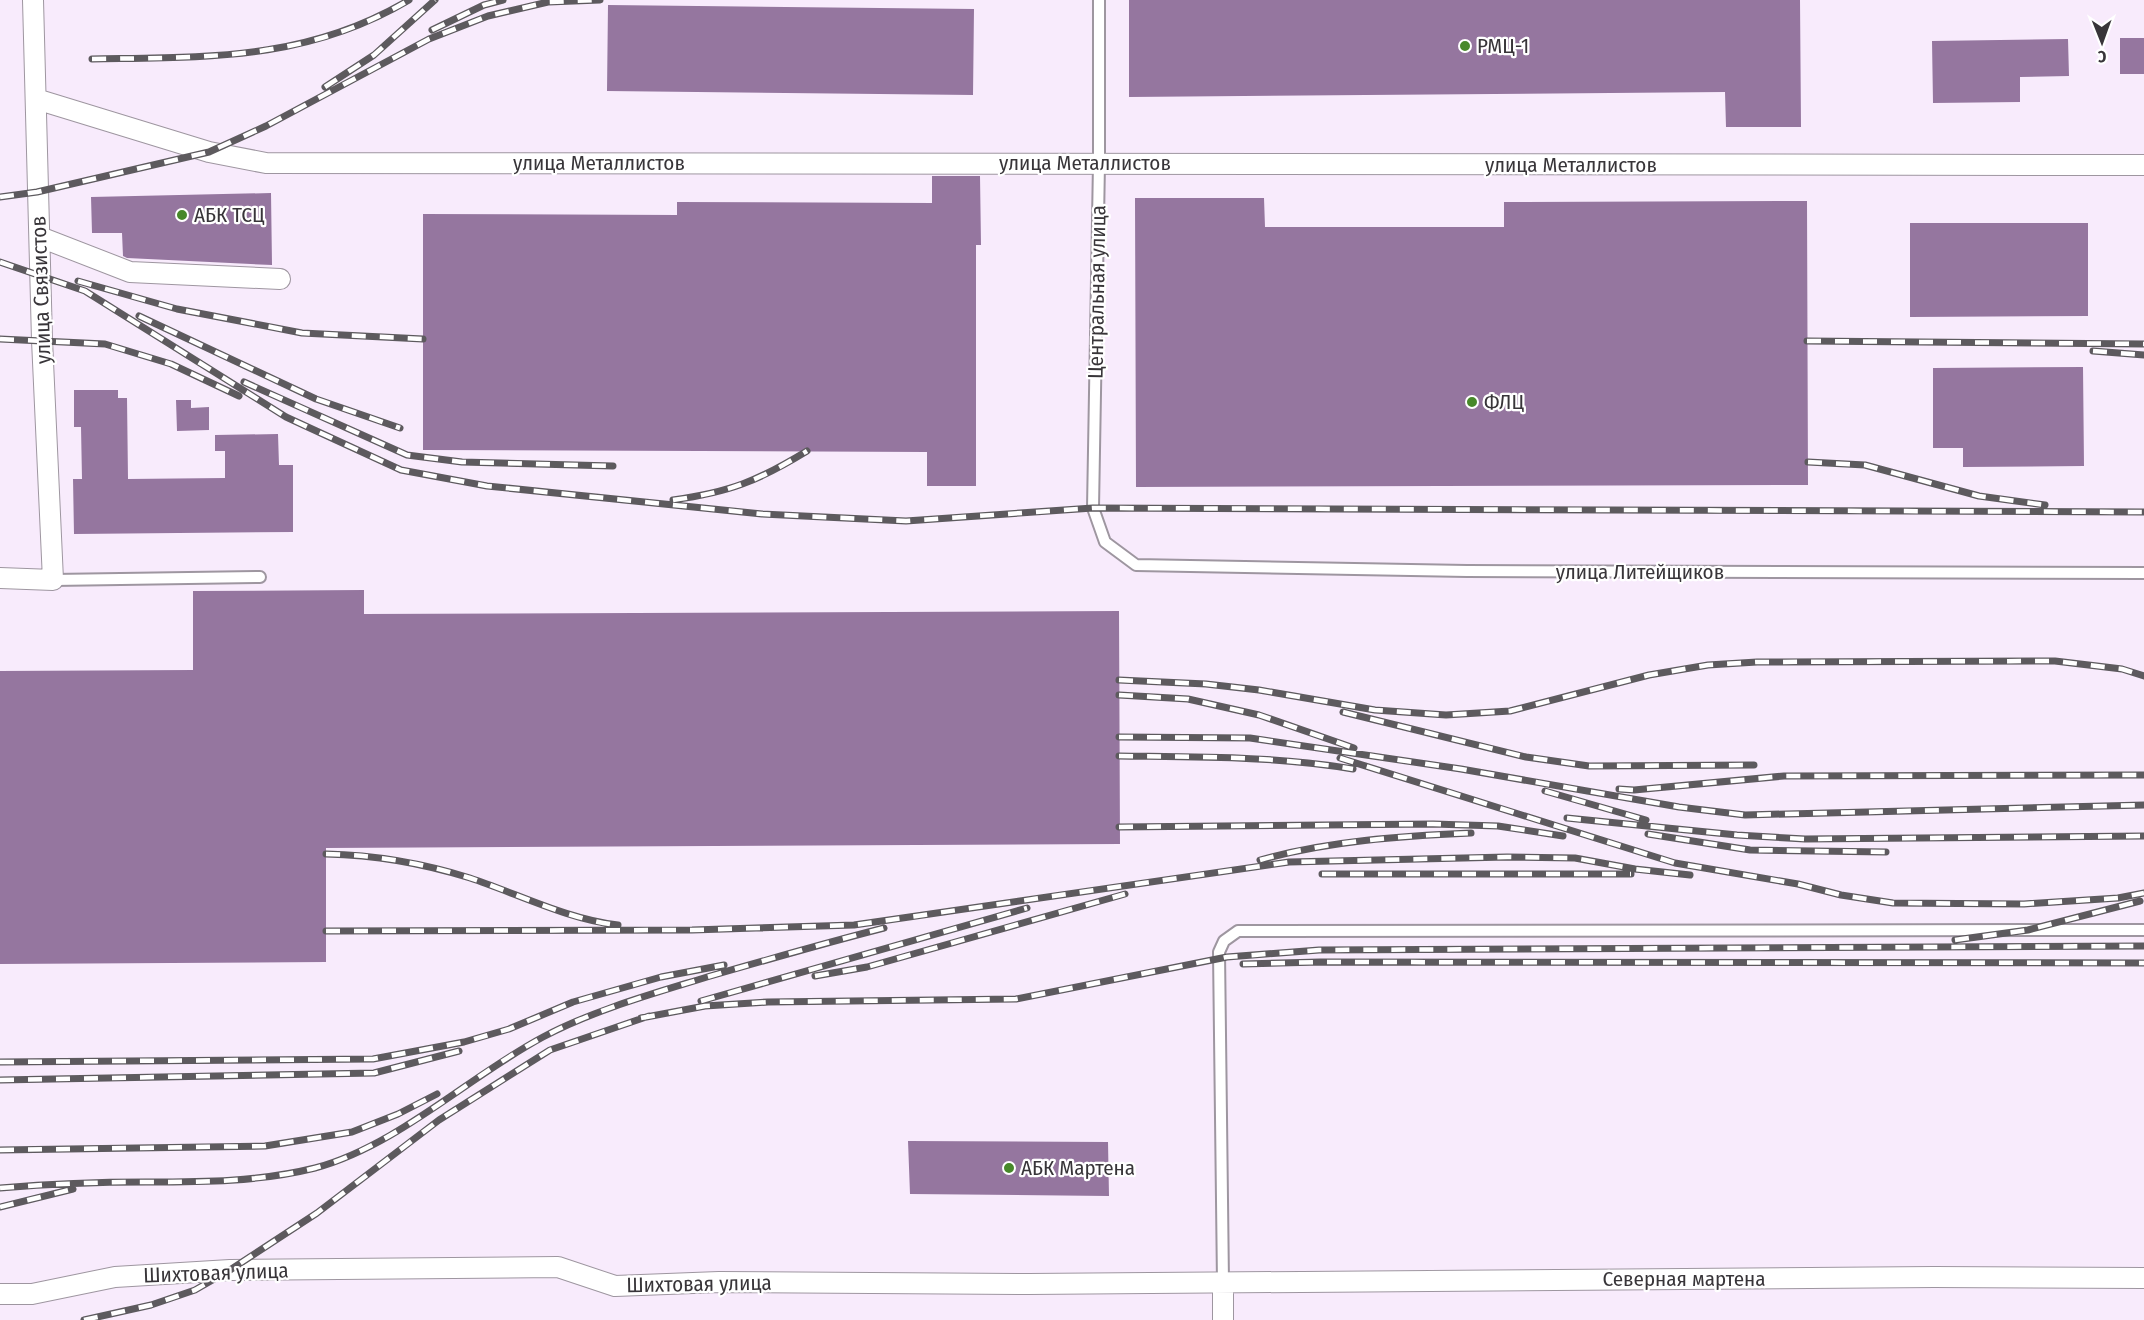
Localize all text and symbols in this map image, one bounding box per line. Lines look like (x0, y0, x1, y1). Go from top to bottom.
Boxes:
north arrow (2072, 12, 2132, 72)
place label: РМЦ-1 (1477, 33, 1529, 59)
marker: РМЦ-1 (1458, 39, 1472, 53)
text: С (2097, 47, 2107, 66)
street label: улица Металлистов (513, 150, 685, 176)
street label: улица Металлистов (999, 150, 1171, 176)
street label: улица Металлистов (1485, 152, 1657, 178)
place label: АБК ТСЦ (194, 202, 265, 228)
street label: Центральная улица (1082, 205, 1112, 379)
marker: АБК ТСЦ (175, 208, 189, 222)
street label: улица Связистов (25, 216, 57, 364)
place label: ФЛЦ (1484, 389, 1524, 415)
marker: ФЛЦ (1465, 395, 1479, 409)
street label: улица Литейщиков (1556, 559, 1724, 585)
place label: АБК Мартена (1021, 1155, 1135, 1181)
marker: АБК Мартена (1002, 1161, 1016, 1175)
street label: Шихтовая улица (143, 1257, 289, 1289)
street label: Северная мартена (1602, 1266, 1766, 1292)
street label: Шихтовая улица (626, 1270, 772, 1298)

